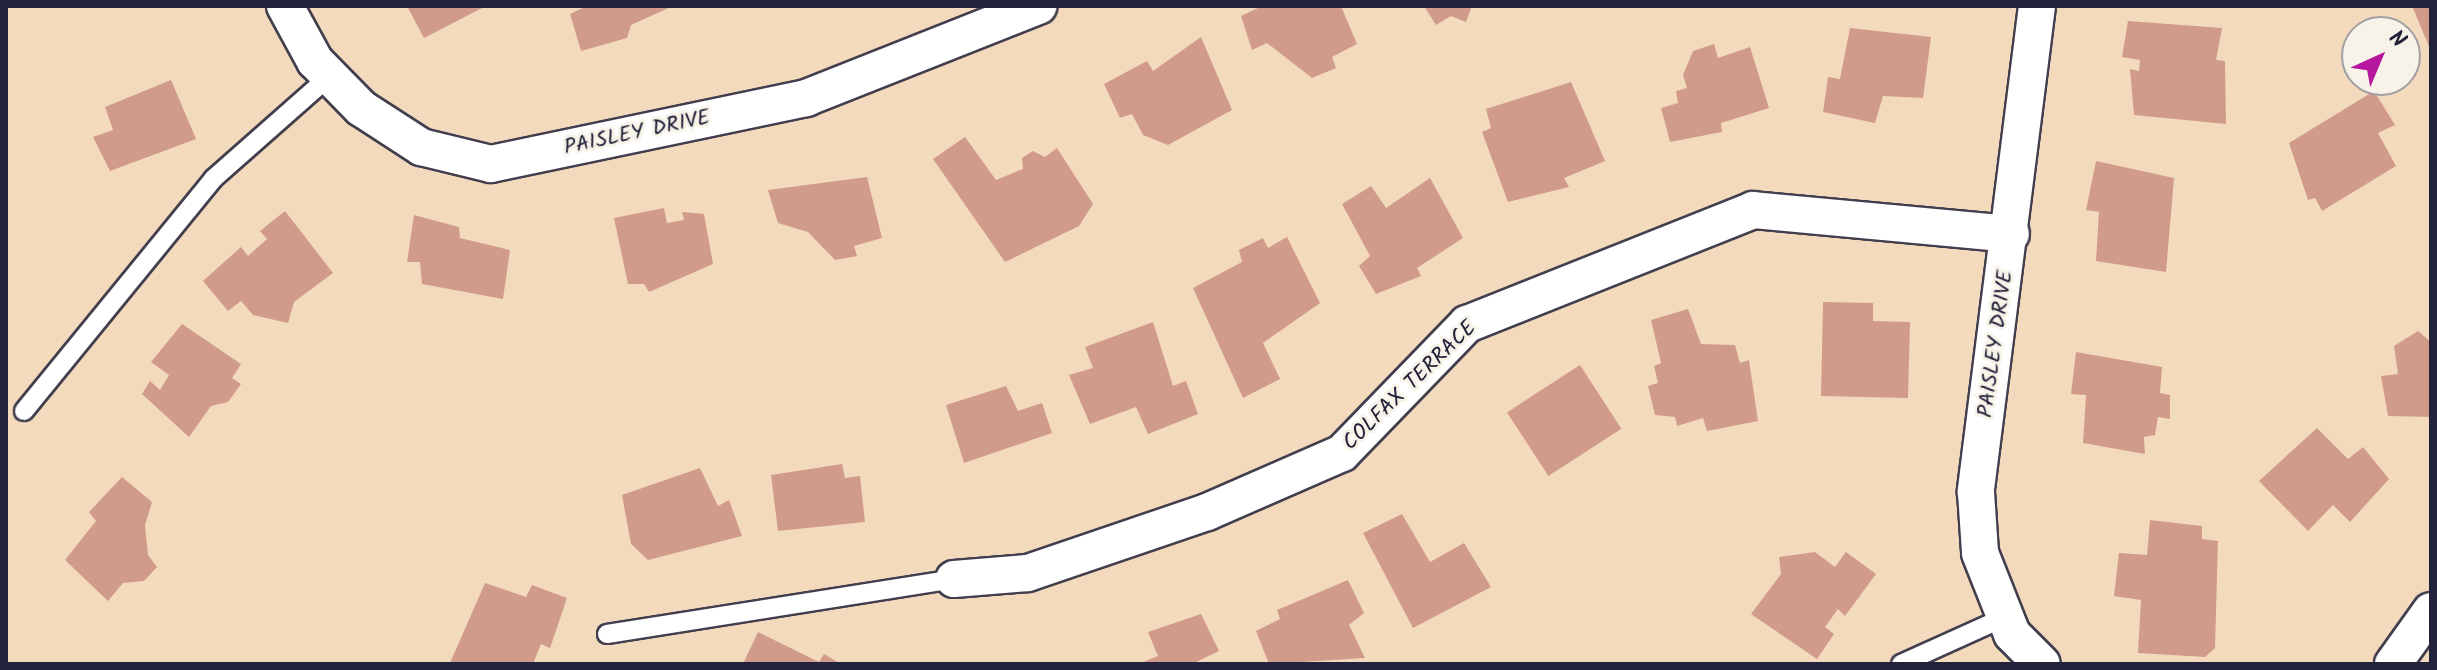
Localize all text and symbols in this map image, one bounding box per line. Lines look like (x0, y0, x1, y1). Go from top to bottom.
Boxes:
north arrow (2341, 16, 2421, 96)
text: N (2379, 22, 2414, 57)
street label: PAISLEY DRIVE (562, 105, 712, 161)
street label: PAISLEY DRIVE (1973, 269, 2019, 419)
street label: COLFAX TERRACE (1338, 315, 1482, 457)

